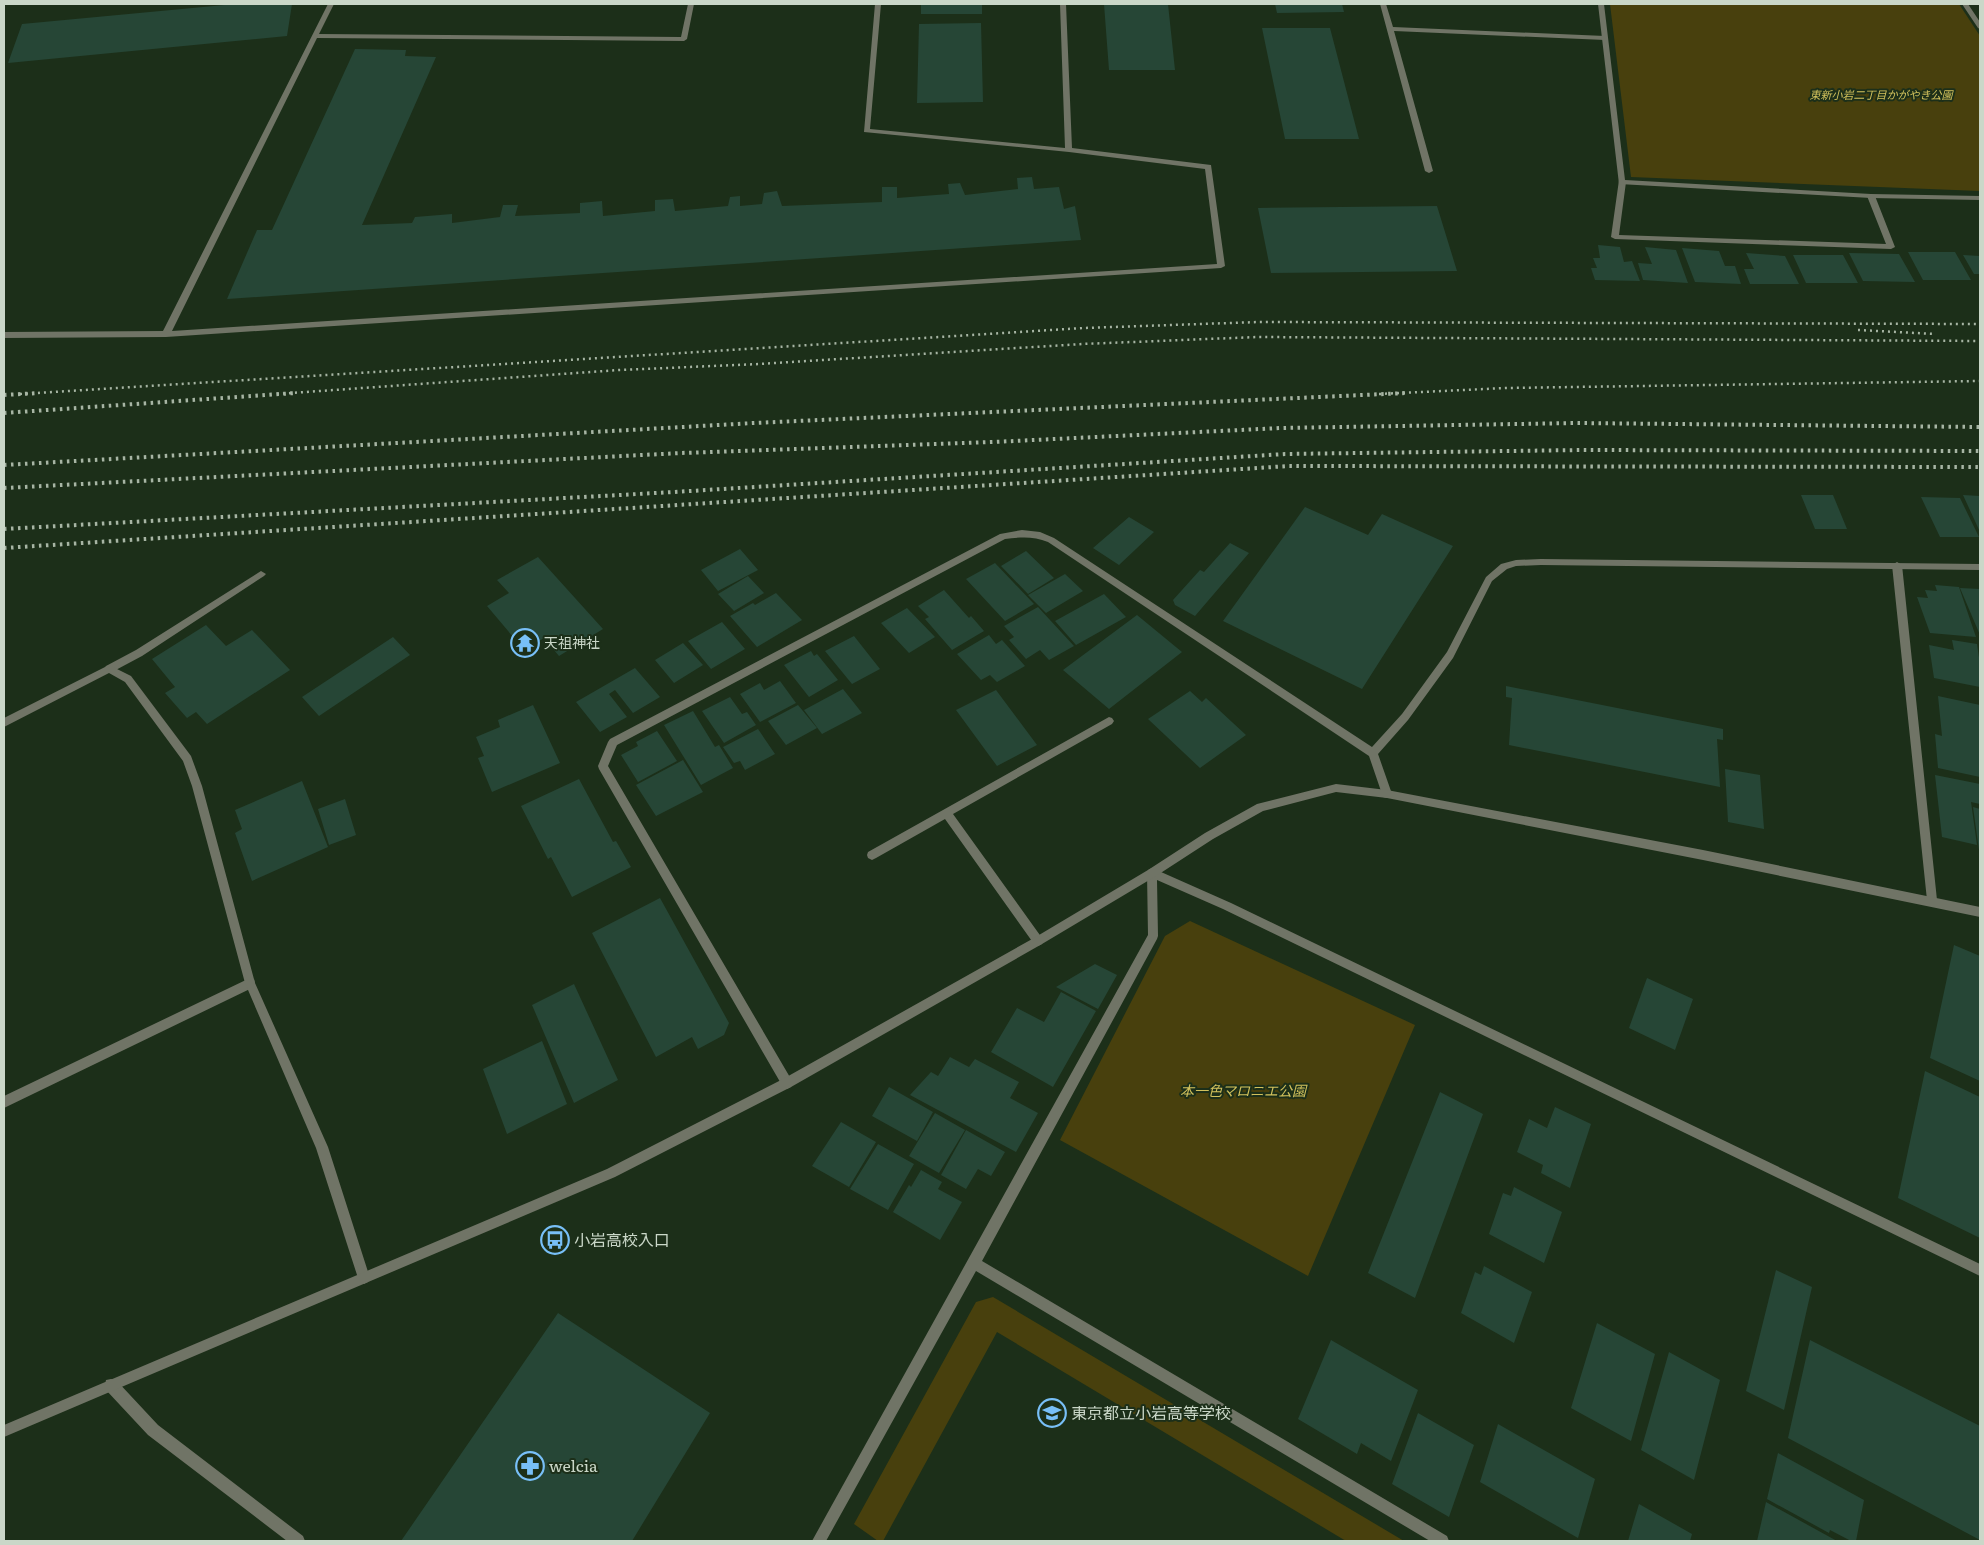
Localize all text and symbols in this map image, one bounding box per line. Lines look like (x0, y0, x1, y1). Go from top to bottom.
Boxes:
park label: 東新小岩二丁目かがやき公園 (1810, 86, 1954, 102)
temple icon: 天祖神社 (510, 628, 540, 658)
place label: 天祖神社 (544, 632, 600, 652)
park label: 本一色マロニエ公園 (1180, 1080, 1308, 1100)
bus stop icon: 小岩高校入口 (540, 1225, 570, 1255)
place label: 小岩高校入口 (574, 1227, 670, 1251)
school or university icon: 東京都立小岩高等学校 (1037, 1398, 1067, 1428)
place label: 東京都立小岩高等学校 (1071, 1400, 1231, 1424)
pharmacy icon: welcia (515, 1451, 545, 1481)
place label: welcia (549, 1453, 598, 1477)

